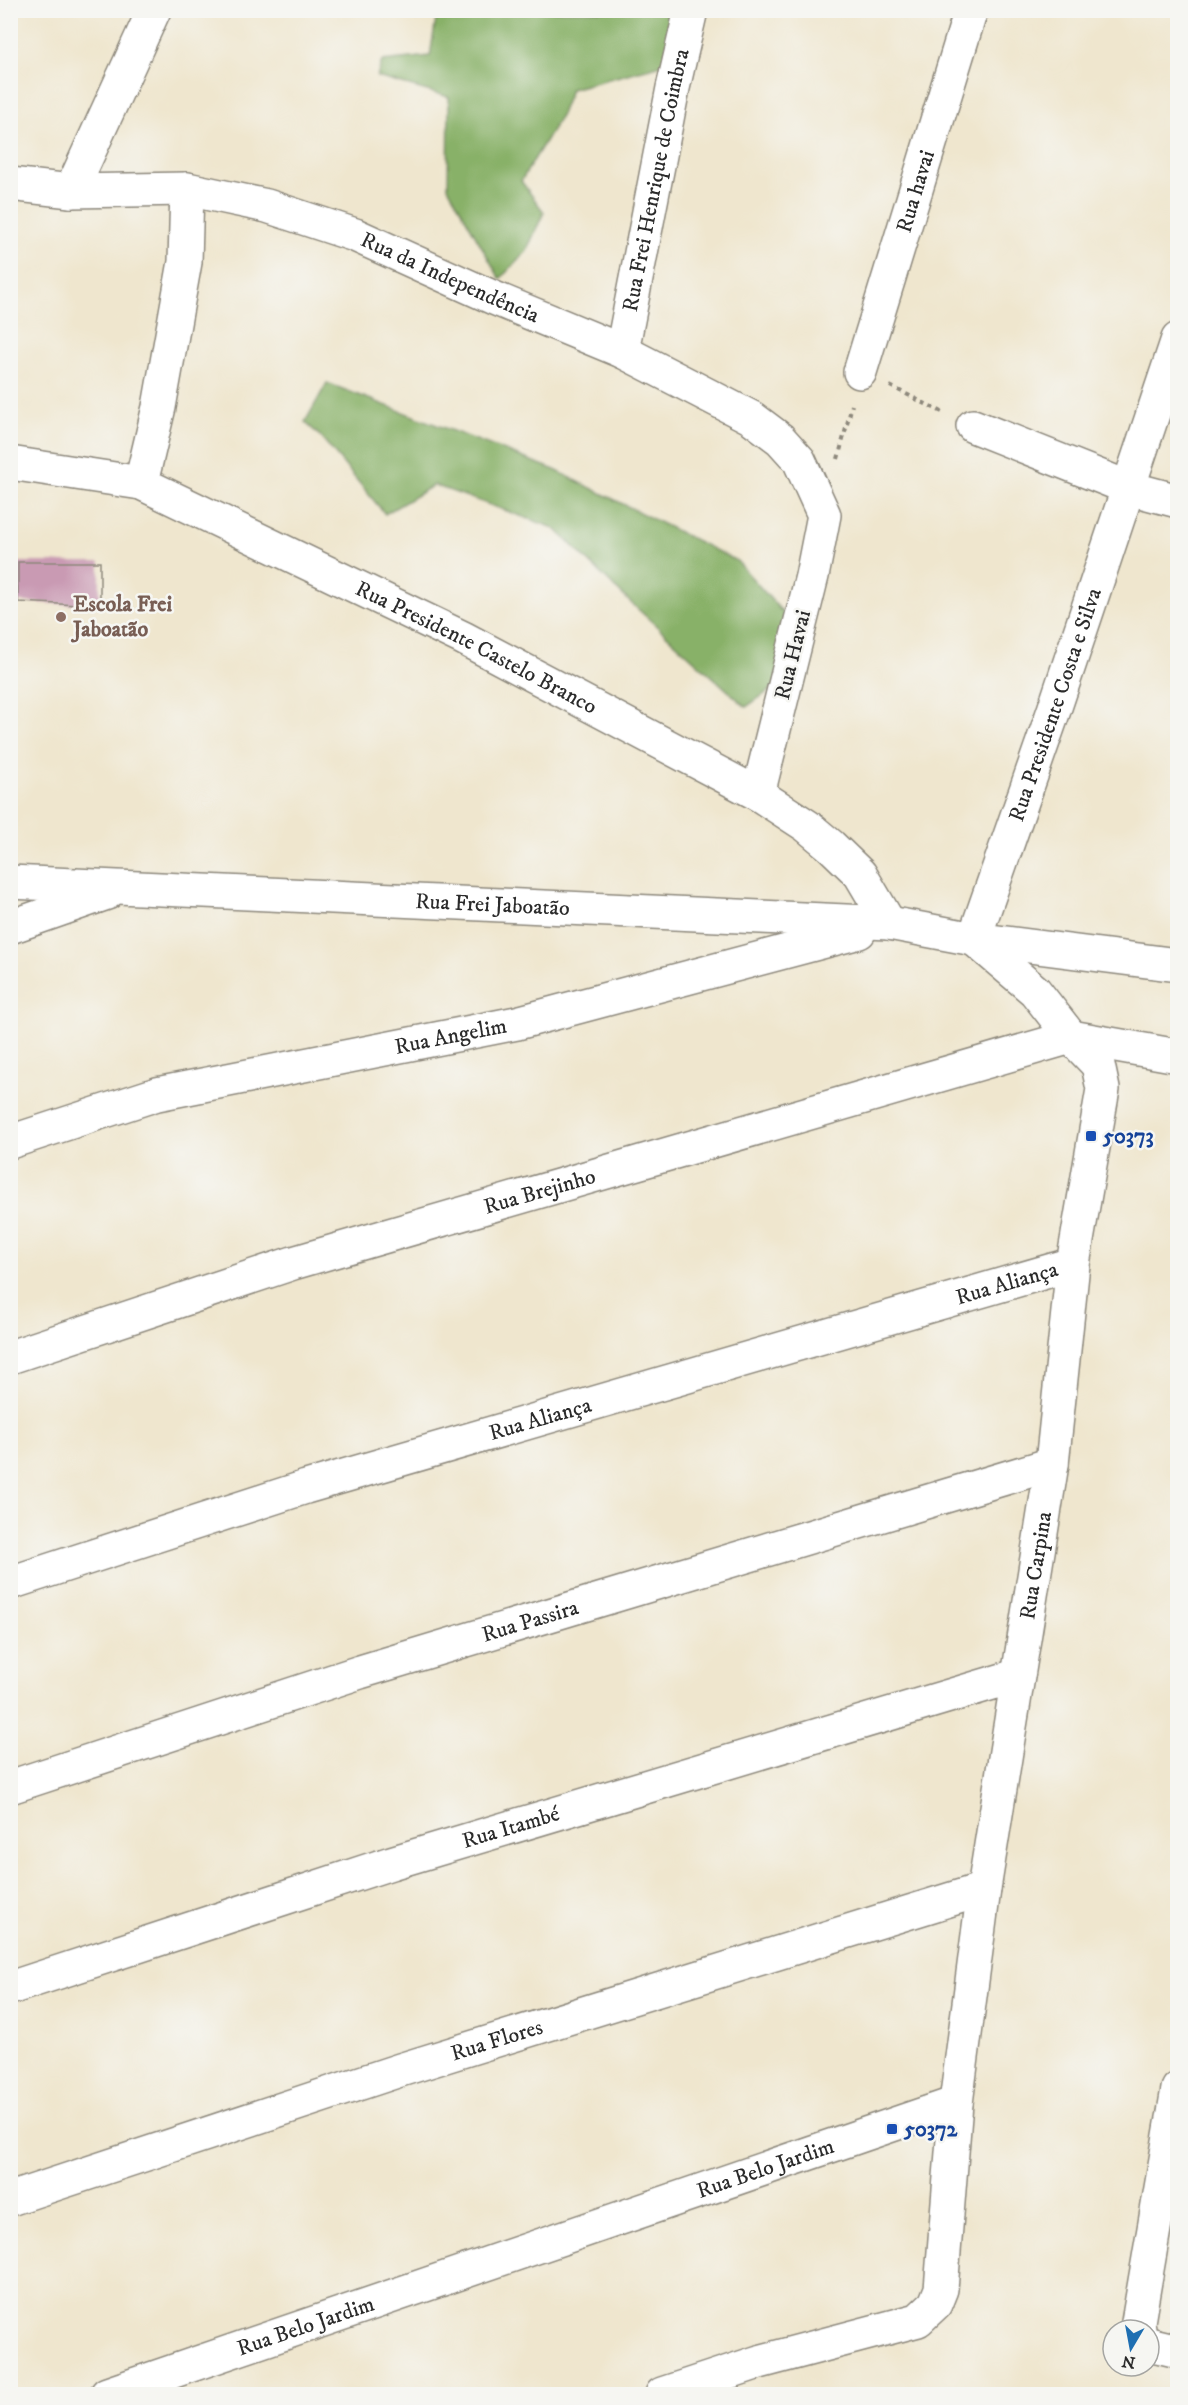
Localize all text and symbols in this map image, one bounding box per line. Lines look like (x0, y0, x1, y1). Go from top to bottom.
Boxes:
street label: Rua Frei Henrique de Coimbra (616, 46, 695, 314)
street label: Rua havai (890, 147, 941, 236)
street label: Rua da Independência (357, 226, 544, 329)
street label: Rua Presidente Castelo Branco (351, 575, 602, 720)
street label: Rua Presidente Costa e Silva (1003, 584, 1108, 825)
place label: Escola Frei Jaboatão (70, 591, 172, 643)
street label: Rua Havai (769, 607, 817, 703)
marker: Escola Frei Jaboatão (54, 610, 68, 624)
street label: Rua Frei Jaboatão (415, 887, 570, 922)
street label: Rua Angelim (392, 1012, 509, 1060)
place label: 50373 (1102, 1123, 1154, 1150)
marker: 50373 (1084, 1129, 1098, 1143)
street label: Rua Brejinho (481, 1162, 599, 1220)
street label: Rua Aliança (952, 1255, 1062, 1311)
street label: Rua Aliança (486, 1391, 595, 1447)
street label: Rua Carpina (1014, 1509, 1058, 1622)
street label: Rua Passira (479, 1593, 582, 1648)
street label: Rua Itambé (459, 1800, 563, 1854)
street label: Rua Flores (447, 2013, 546, 2067)
place label: 50372 (903, 2116, 959, 2143)
marker: 50372 (885, 2122, 899, 2136)
street label: Rua Belo Jardim (693, 2132, 838, 2204)
street label: Rua Belo Jardim (233, 2290, 378, 2362)
north arrow (1101, 2318, 1161, 2378)
text: N (1120, 2351, 1137, 2373)

